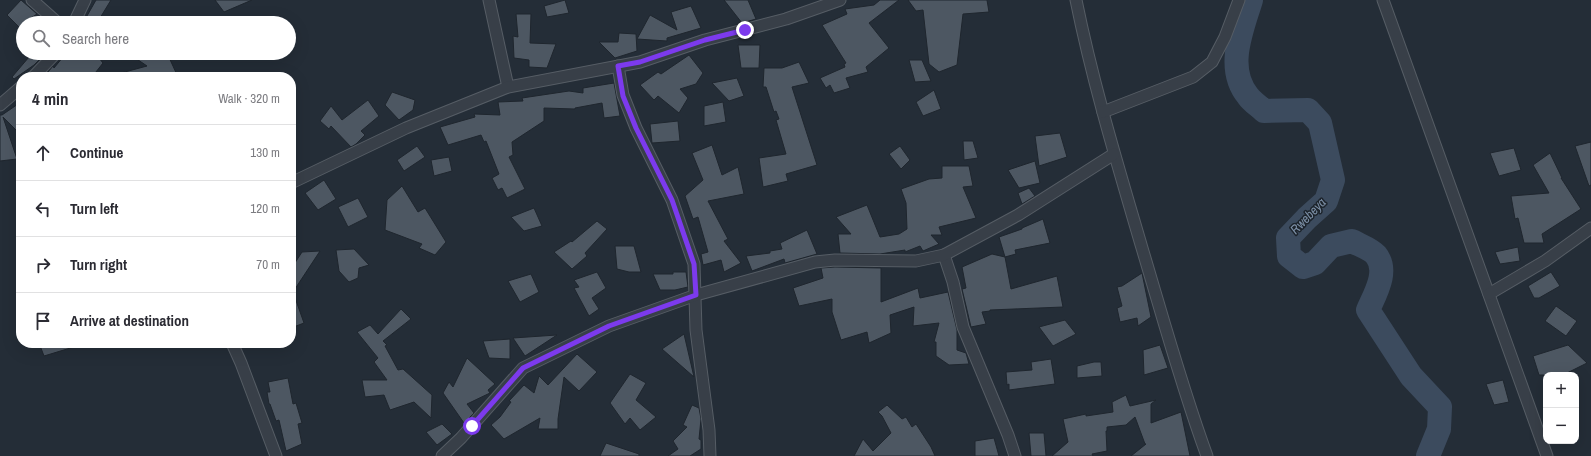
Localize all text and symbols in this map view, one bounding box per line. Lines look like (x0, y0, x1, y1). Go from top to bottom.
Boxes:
search box (16, 16, 296, 60)
route end (736, 21, 754, 39)
icon: search (30, 27, 52, 49)
text: Search here (62, 28, 129, 49)
text: 4 min (32, 87, 68, 110)
text: Walk · 320 m (218, 90, 280, 107)
icon: ahead (32, 142, 54, 164)
text: Continue (70, 142, 123, 163)
text: 130 m (250, 144, 280, 161)
water label: Rwebeya (1286, 194, 1330, 238)
icon: left (32, 198, 54, 220)
text: Turn left (70, 198, 118, 219)
text: 120 m (250, 200, 280, 217)
icon: right (32, 254, 54, 276)
text: Turn right (70, 254, 127, 275)
text: 70 m (256, 256, 280, 273)
icon: arrive (32, 310, 54, 332)
text: Arrive at destination (70, 310, 189, 331)
map controls (1543, 372, 1579, 444)
button: + (1543, 372, 1579, 408)
button: − (1543, 408, 1579, 444)
route start (463, 417, 481, 435)

